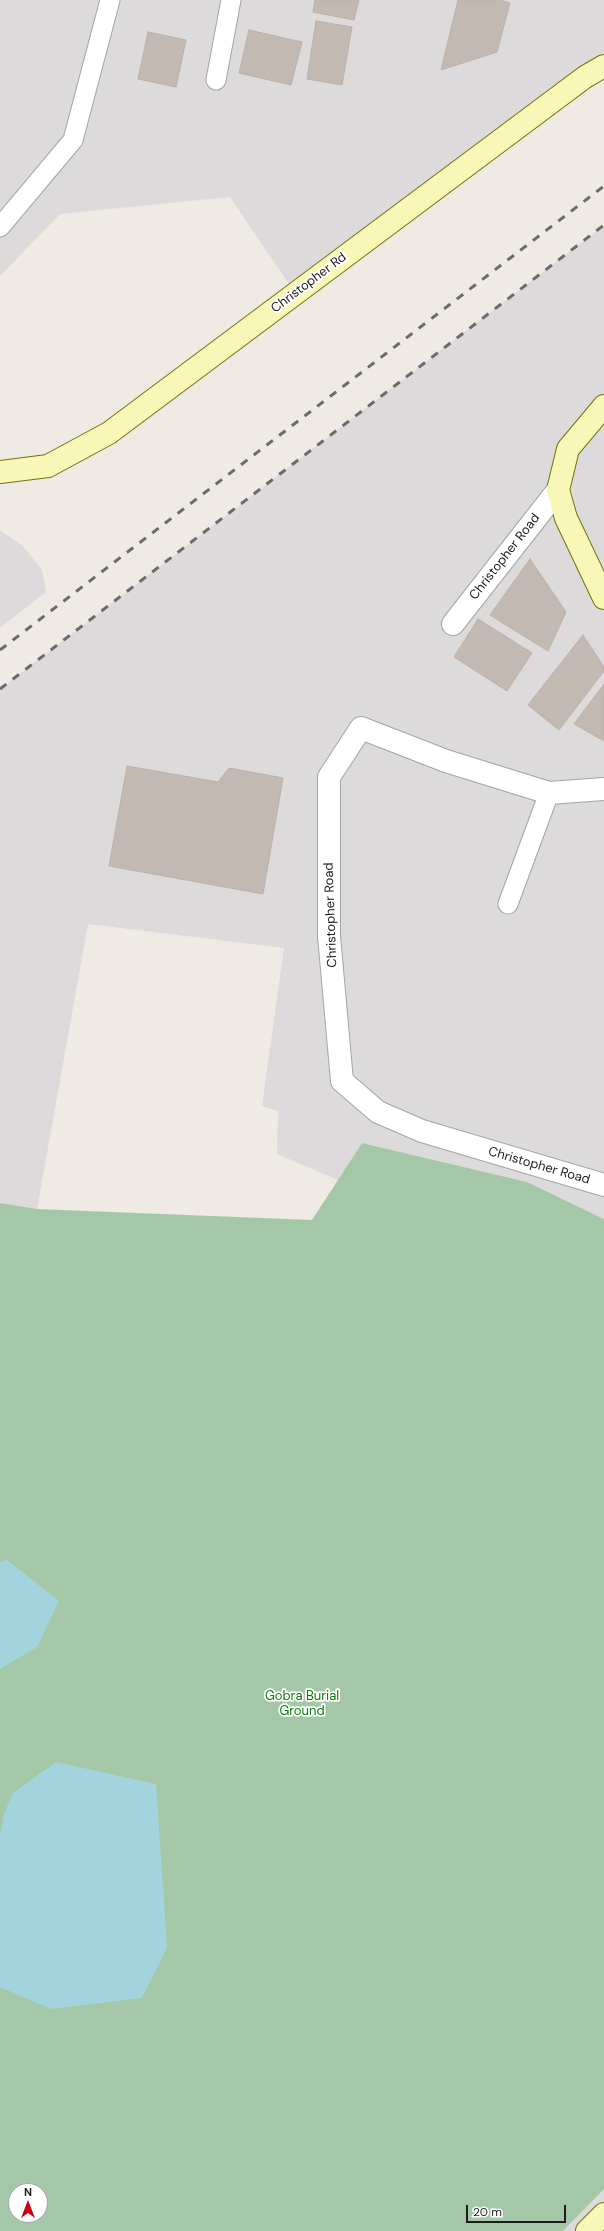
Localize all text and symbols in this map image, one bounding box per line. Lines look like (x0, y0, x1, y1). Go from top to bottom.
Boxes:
street label: Christopher Rd (268, 250, 350, 316)
street label: Christopher Road (466, 511, 544, 603)
street label: Christopher Road (321, 862, 341, 968)
street label: Christopher Road (486, 1144, 592, 1188)
park label: Gobra Burial Ground (265, 1689, 339, 1720)
north arrow (8, 2183, 48, 2223)
text: N (24, 2185, 32, 2199)
scale bar (468, 2197, 568, 2223)
text: 20 m (473, 2204, 502, 2220)

